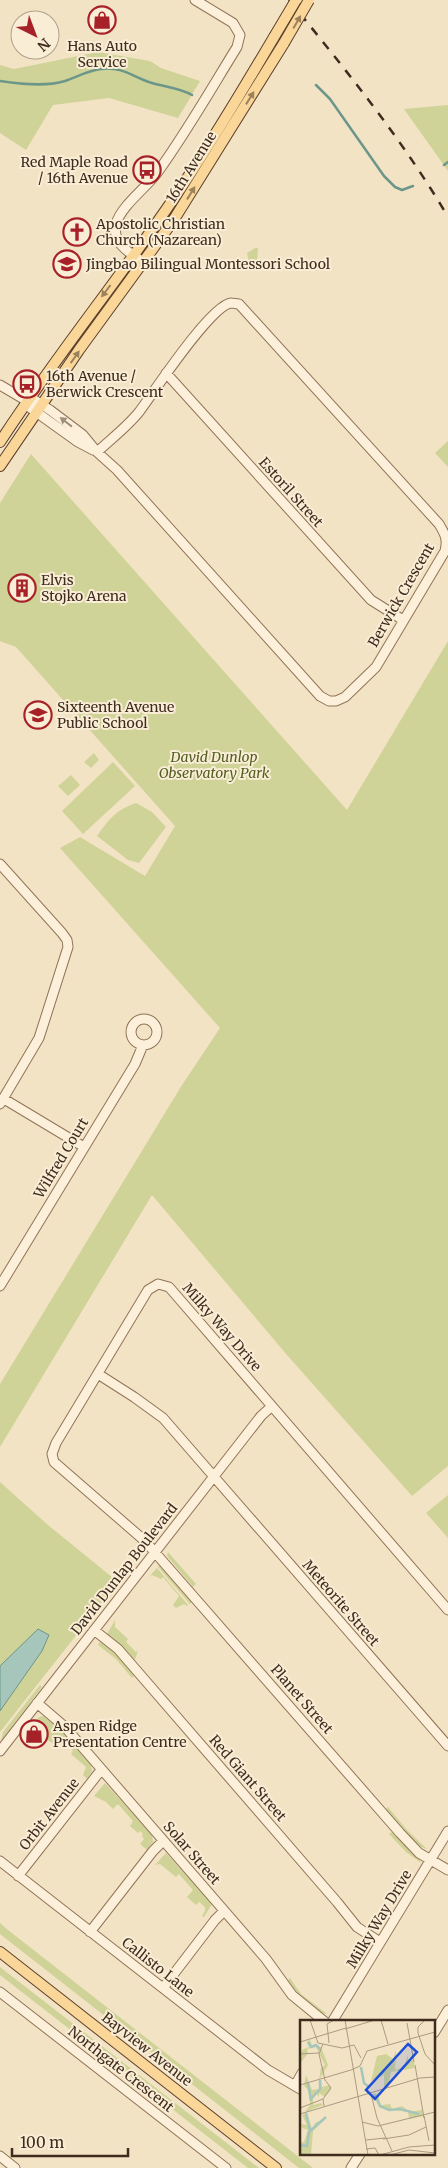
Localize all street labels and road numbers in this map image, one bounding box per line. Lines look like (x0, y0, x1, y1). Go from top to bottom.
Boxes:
street label: 16th Avenue (162, 128, 220, 206)
street label: Estoril Street (255, 453, 327, 531)
street label: Berwick Crescent (364, 539, 438, 650)
street label: Wilfred Court (29, 1114, 92, 1203)
street label: Milky Way Drive (179, 1279, 265, 1375)
street label: David Dunlap Boulevard (67, 1499, 181, 1639)
street label: Meteorite Street (299, 1556, 384, 1650)
street label: Planet Street (267, 1661, 337, 1738)
street label: Red Giant Street (206, 1731, 291, 1825)
street label: Orbit Avenue (15, 1774, 83, 1854)
street label: Solar Street (160, 1818, 225, 1889)
street label: Milky Way Drive (343, 1867, 415, 1971)
street label: Callisto Lane (118, 1933, 198, 2001)
street label: Bayview Avenue (98, 2008, 196, 2090)
street label: Northgate Crescent (65, 2022, 178, 2116)

